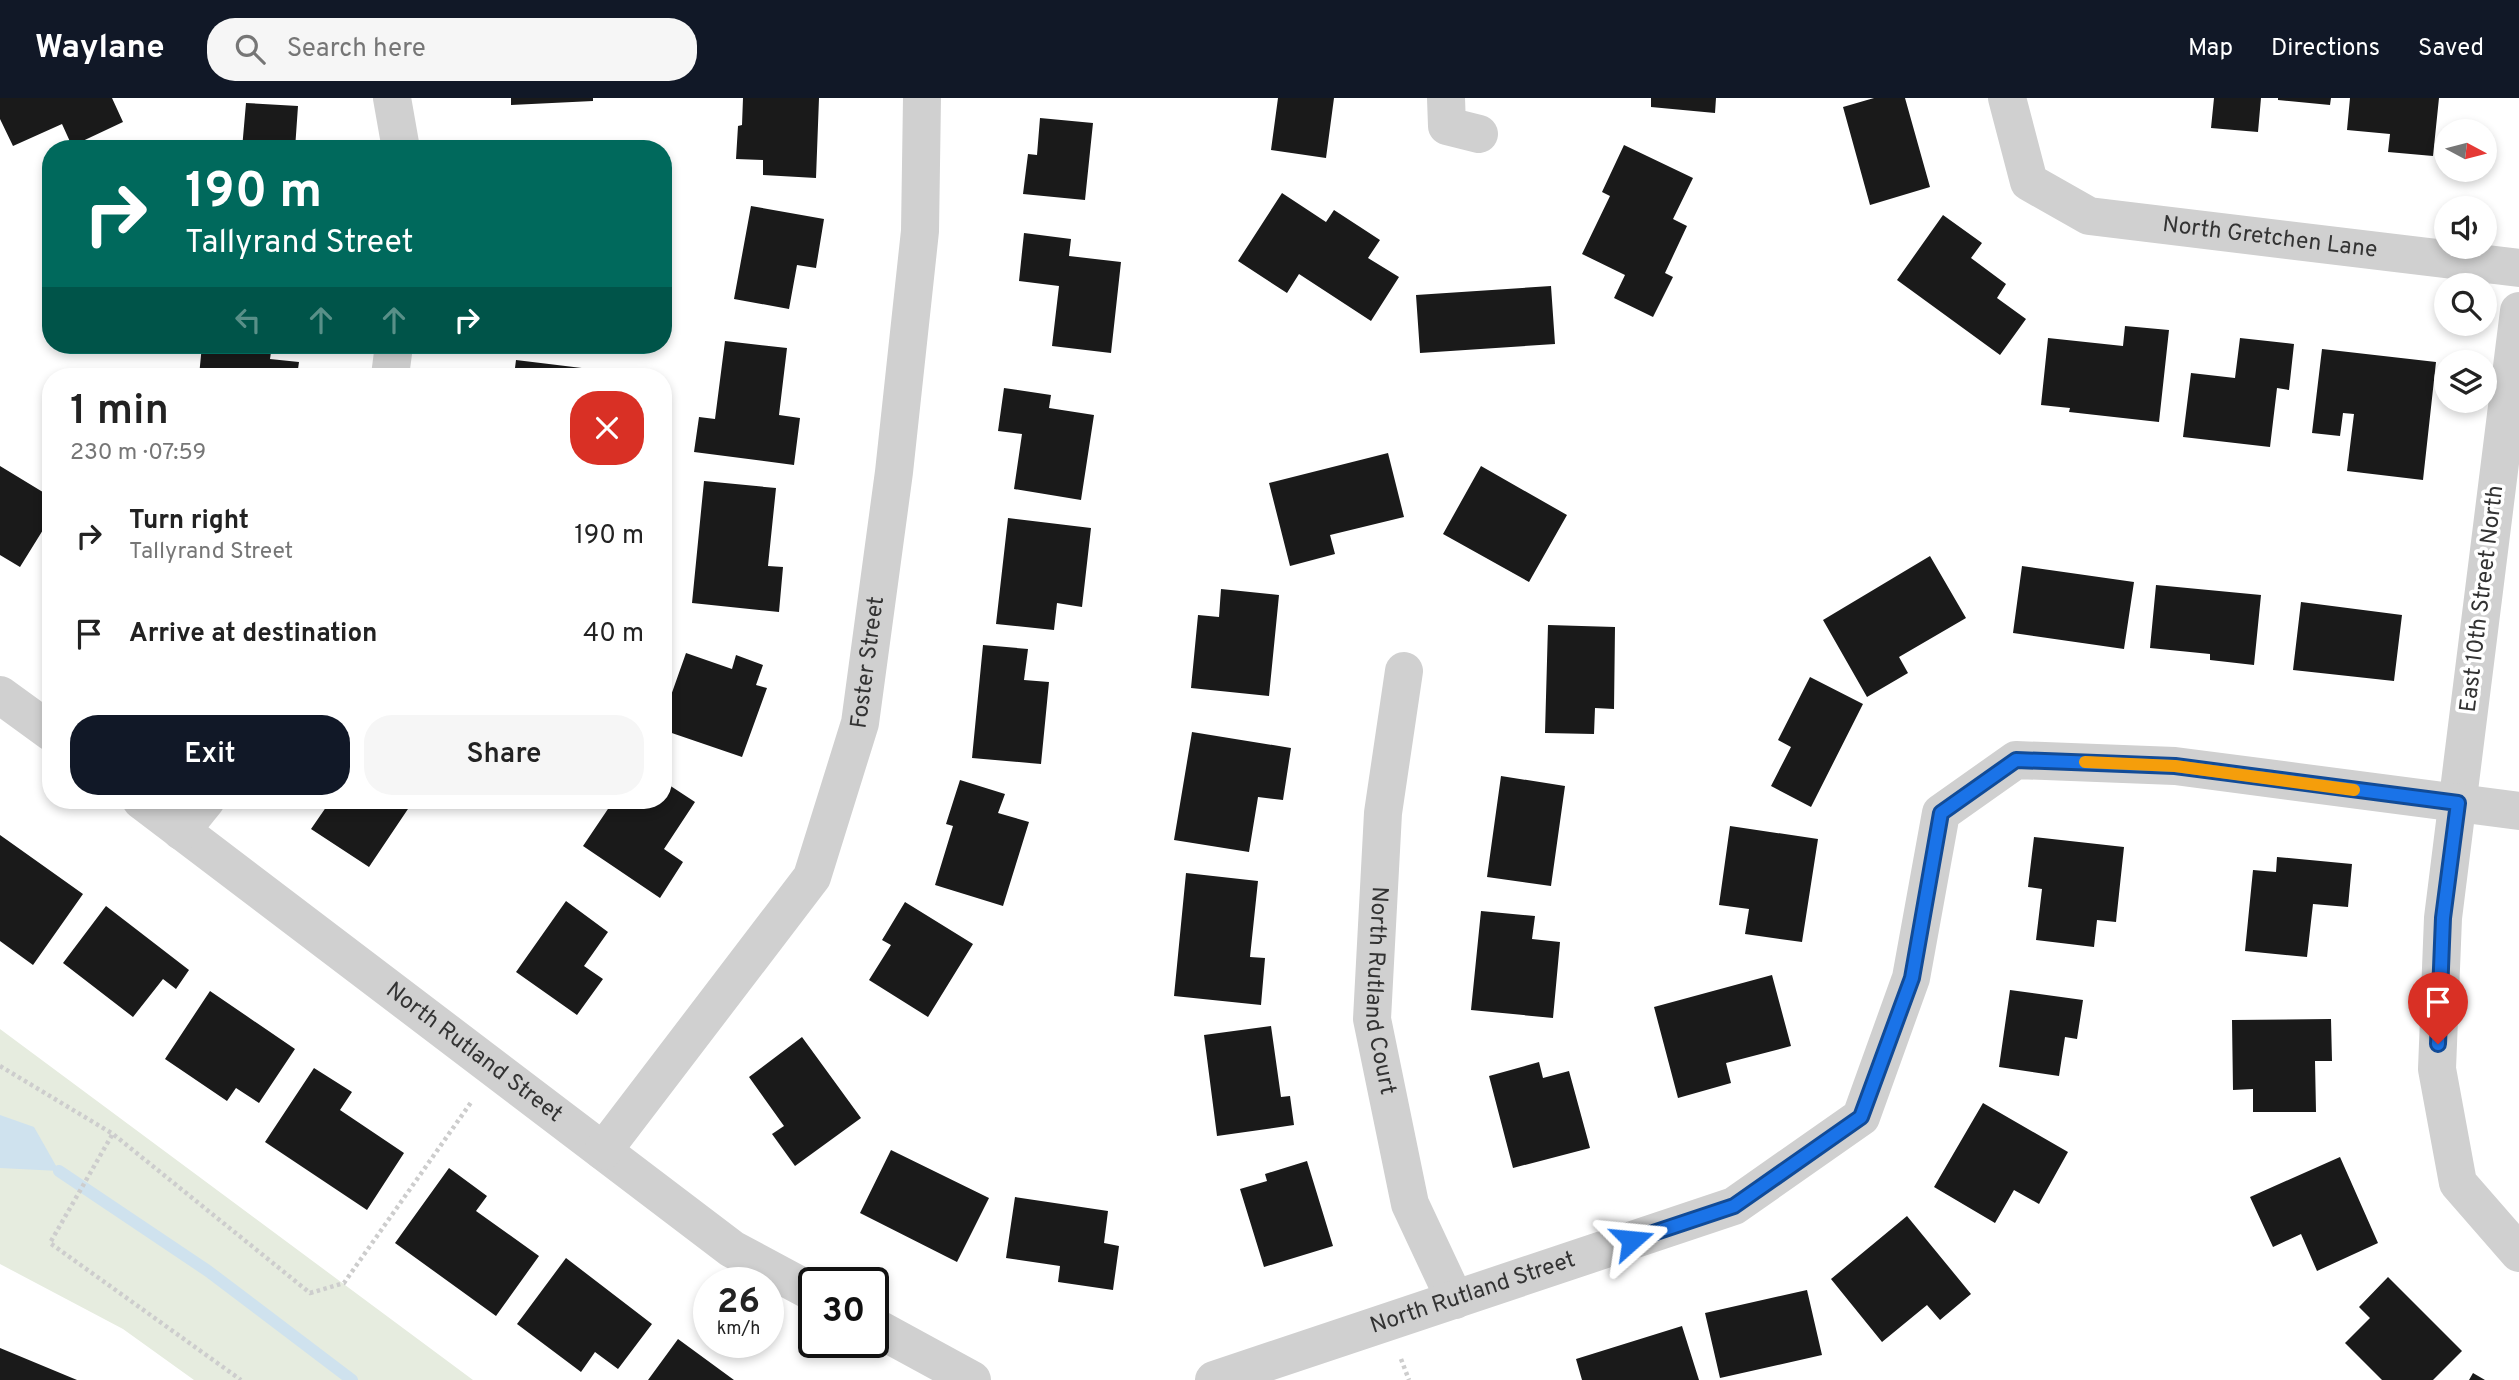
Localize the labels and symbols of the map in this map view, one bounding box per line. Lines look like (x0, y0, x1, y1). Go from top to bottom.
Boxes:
north arrow (2434, 119, 2497, 182)
street label: North Gretchen Lane (2161, 210, 2379, 265)
street label: East 10th Street North (2455, 484, 2511, 714)
street label: Foster Street (845, 595, 891, 730)
street label: North Rutland Court (1358, 885, 1402, 1098)
pin (2408, 972, 2468, 1044)
street label: North Rutland Street (380, 976, 568, 1129)
position arrow (1595, 1203, 1669, 1277)
street label: North Rutland Street (1367, 1246, 1579, 1341)
speed limit sign: 30 (798, 1267, 889, 1358)

